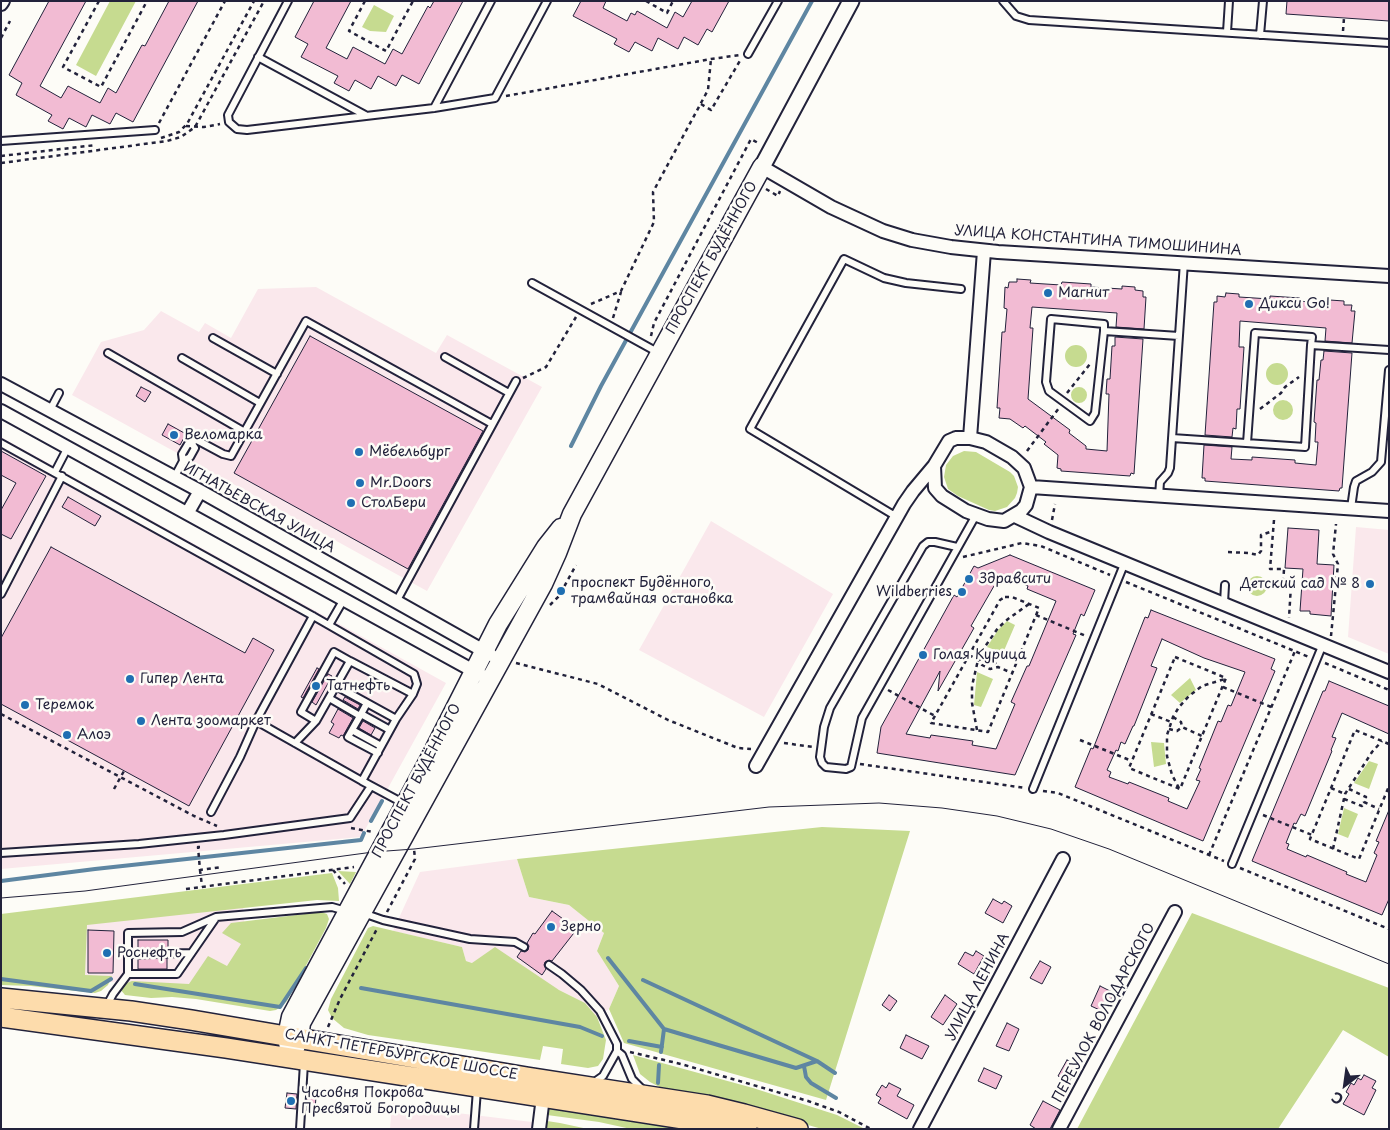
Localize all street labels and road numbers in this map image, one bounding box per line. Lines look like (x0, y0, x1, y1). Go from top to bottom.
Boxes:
street label: ПРОСПЕКТ БУДЁННОГО (663, 179, 761, 337)
street label: УЛИЦА КОНСТАНТИНА ТИМОШИНИНА (954, 223, 1242, 259)
street label: ИГНАТЬЕВСКАЯ УЛИЦА (180, 459, 338, 557)
street label: ПРОСПЕКТ БУДЁННОГО (369, 701, 465, 861)
street label: ПЕРЕУЛОК ВОЛОДАРСКОГО (1049, 920, 1159, 1106)
street label: УЛИЦА ЛЕНИНА (943, 930, 1013, 1044)
street label: САНКТ-ПЕТЕРБУРГСКОЕ ШОССЕ (283, 1026, 519, 1084)

